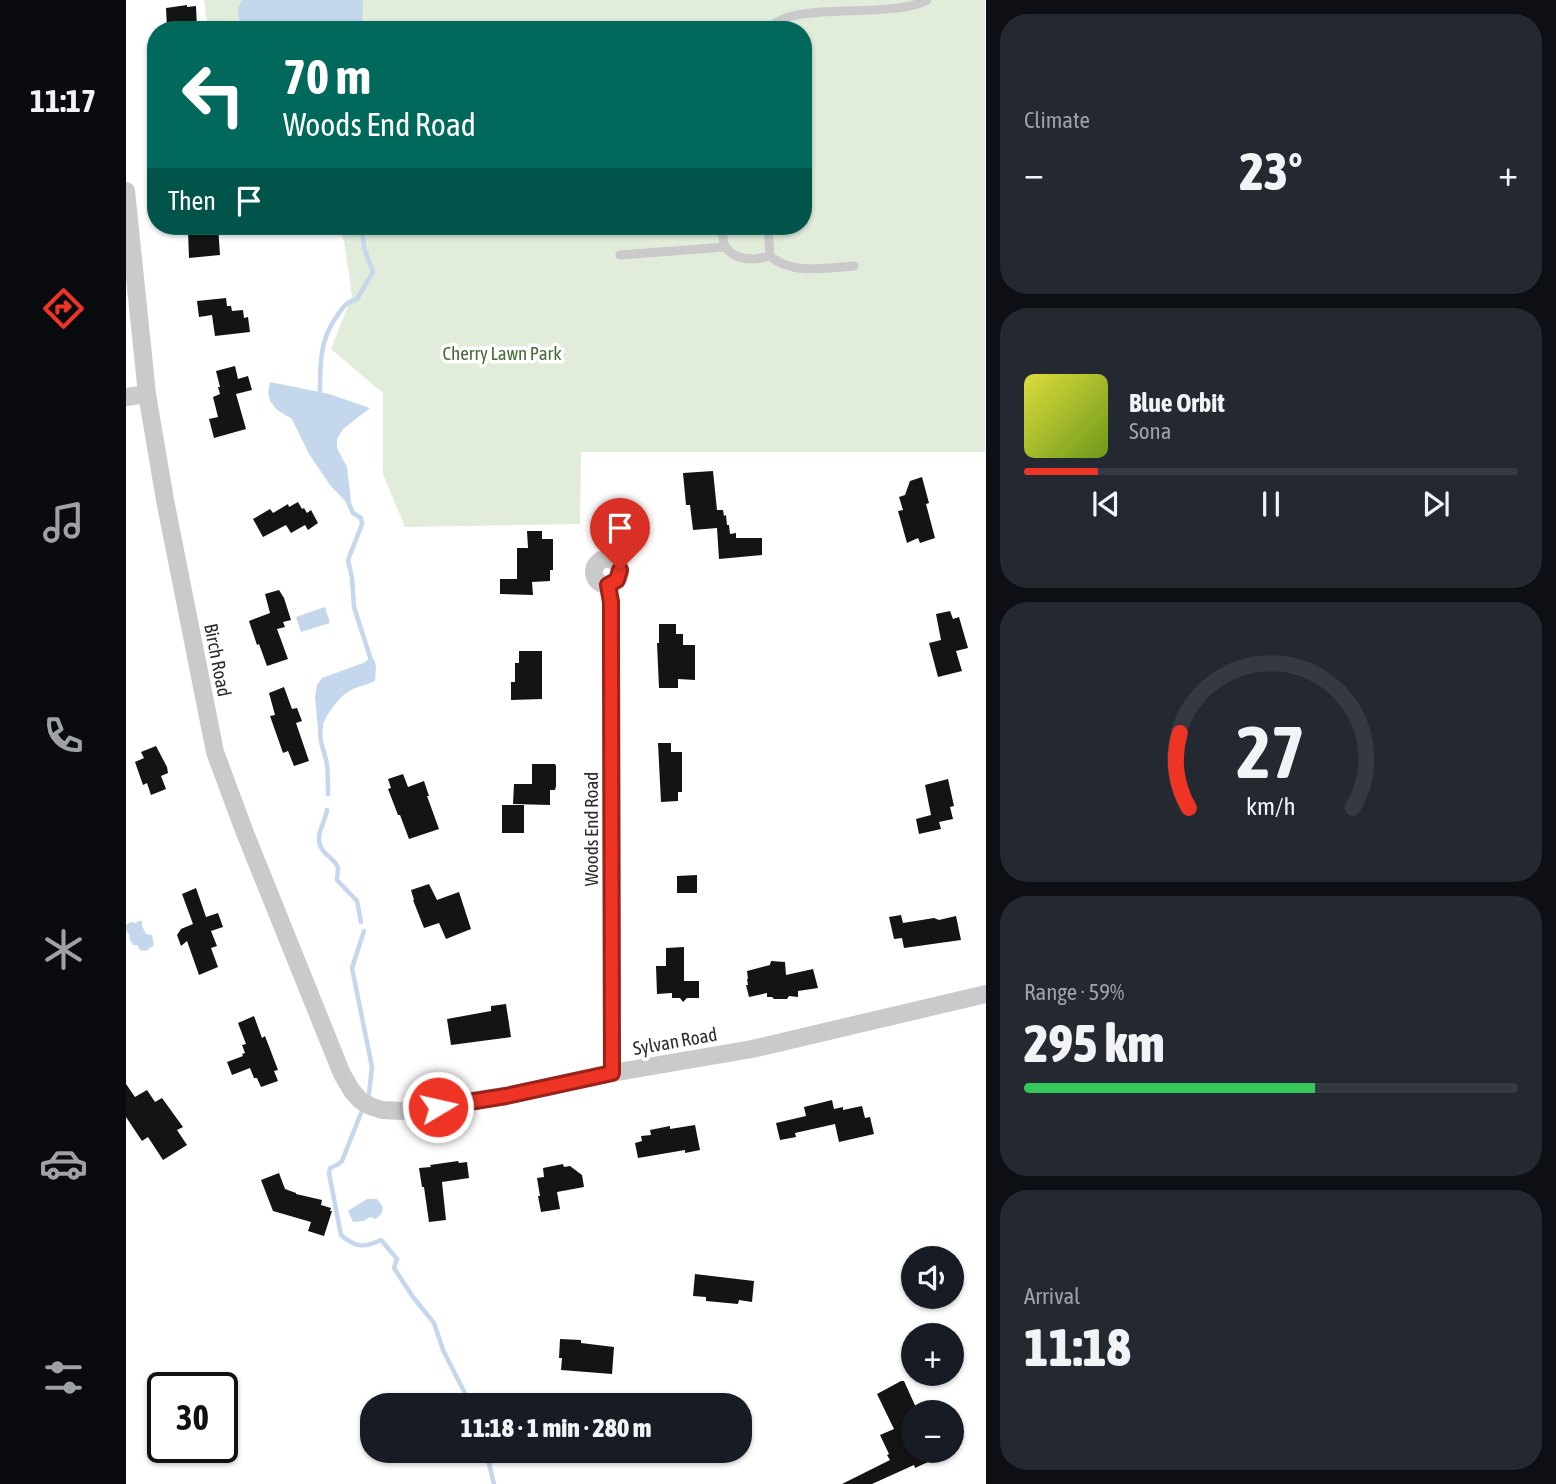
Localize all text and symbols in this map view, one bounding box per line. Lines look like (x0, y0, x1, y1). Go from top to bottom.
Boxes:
text: 70 m (283, 48, 371, 104)
icon: left (168, 49, 259, 140)
text: 11:17 (30, 82, 96, 119)
text: Woods End Road (283, 106, 476, 143)
text: Climate (1024, 107, 1090, 133)
text: 23° (1239, 141, 1303, 201)
text: − (1024, 151, 1044, 194)
text: + (1498, 151, 1518, 194)
icon: arrive (230, 182, 268, 220)
text: Then (168, 186, 216, 216)
icon: directions (39, 284, 88, 333)
park label: Cherry Lawn Park (442, 342, 562, 364)
text: Blue Orbit (1129, 388, 1225, 418)
text: Sona (1129, 418, 1171, 444)
icon: previous (1087, 485, 1125, 523)
icon: pause (1252, 485, 1290, 523)
icon: next (1417, 485, 1455, 523)
icon: music (39, 498, 88, 547)
pin (590, 498, 650, 570)
icon: arrive (601, 509, 639, 547)
street label: Birch Road (200, 622, 236, 698)
text: 27 (1237, 710, 1305, 793)
icon: phone (39, 711, 88, 760)
street label: Woods End Road (580, 772, 602, 886)
text: km/h (1246, 792, 1296, 820)
icon: climate (39, 925, 88, 974)
text: Range · 59% (1024, 979, 1124, 1005)
text: 295 km (1024, 1013, 1165, 1073)
street label: Sylvan Road (631, 1023, 719, 1059)
position arrow (401, 1070, 475, 1144)
icon: car (39, 1139, 88, 1188)
map controls (901, 1246, 964, 1463)
button: sound (901, 1246, 964, 1309)
text: Arrival (1024, 1283, 1080, 1309)
text: 11:18 (1024, 1317, 1131, 1377)
button: + (901, 1323, 964, 1386)
icon: filters (39, 1353, 88, 1402)
speed limit sign: 30 (147, 1372, 238, 1463)
button: − (901, 1400, 964, 1463)
text: 11:18 · 1 min · 280 m (461, 1413, 651, 1443)

